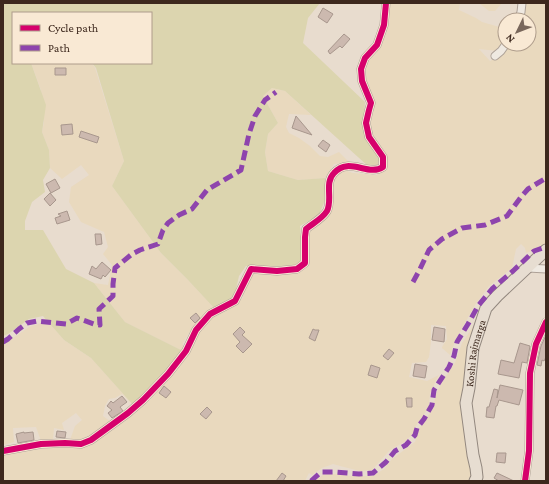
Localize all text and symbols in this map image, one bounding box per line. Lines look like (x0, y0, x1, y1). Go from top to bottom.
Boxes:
legend (12, 12, 152, 64)
north arrow (497, 12, 537, 52)
text: Cycle path (48, 21, 99, 35)
text: N (502, 32, 517, 46)
text: Path (48, 41, 70, 55)
street label: Koshi Rajmarga (463, 318, 488, 388)

